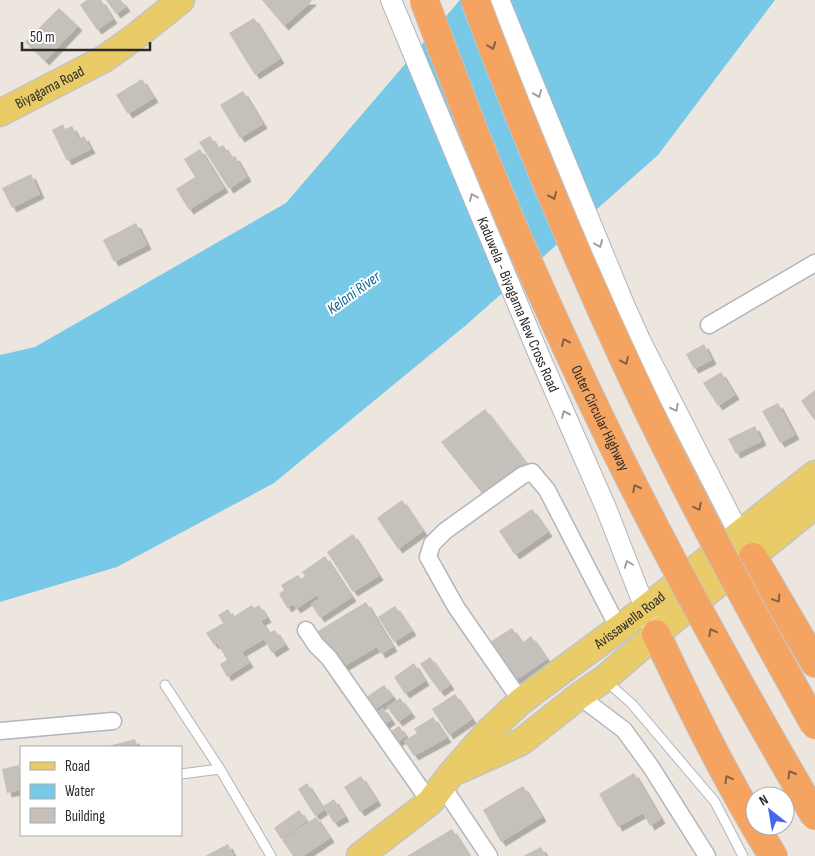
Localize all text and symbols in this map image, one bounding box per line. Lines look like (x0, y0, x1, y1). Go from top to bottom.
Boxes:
scale bar (22, 20, 150, 52)
text: 50 m (30, 28, 55, 47)
one-way arrow (486, 41, 496, 49)
street label: Biyagama Road (12, 62, 88, 113)
one-way arrow (531, 89, 542, 98)
one-way arrow (547, 191, 558, 200)
one-way arrow (469, 193, 480, 202)
street label: Kaduwela - Biyagama New Cross Road (472, 214, 563, 395)
one-way arrow (593, 239, 603, 248)
water label: Kelani River (323, 267, 385, 319)
one-way arrow (561, 338, 571, 347)
one-way arrow (619, 356, 630, 365)
street label: Outer Circular Highway (566, 362, 634, 475)
one-way arrow (669, 403, 679, 412)
one-way arrow (560, 410, 571, 419)
one-way arrow (632, 484, 642, 493)
one-way arrow (692, 501, 702, 510)
one-way arrow (623, 560, 634, 569)
street label: Avissawella Road (590, 588, 669, 654)
one-way arrow (771, 593, 781, 602)
one-way arrow (708, 628, 718, 637)
legend (20, 746, 182, 836)
text: Road (65, 757, 90, 776)
one-way arrow (787, 770, 797, 779)
one-way arrow (724, 775, 734, 784)
text: Water (65, 782, 96, 801)
north arrow (745, 786, 795, 836)
text: N (756, 791, 771, 809)
text: Building (65, 807, 105, 826)

